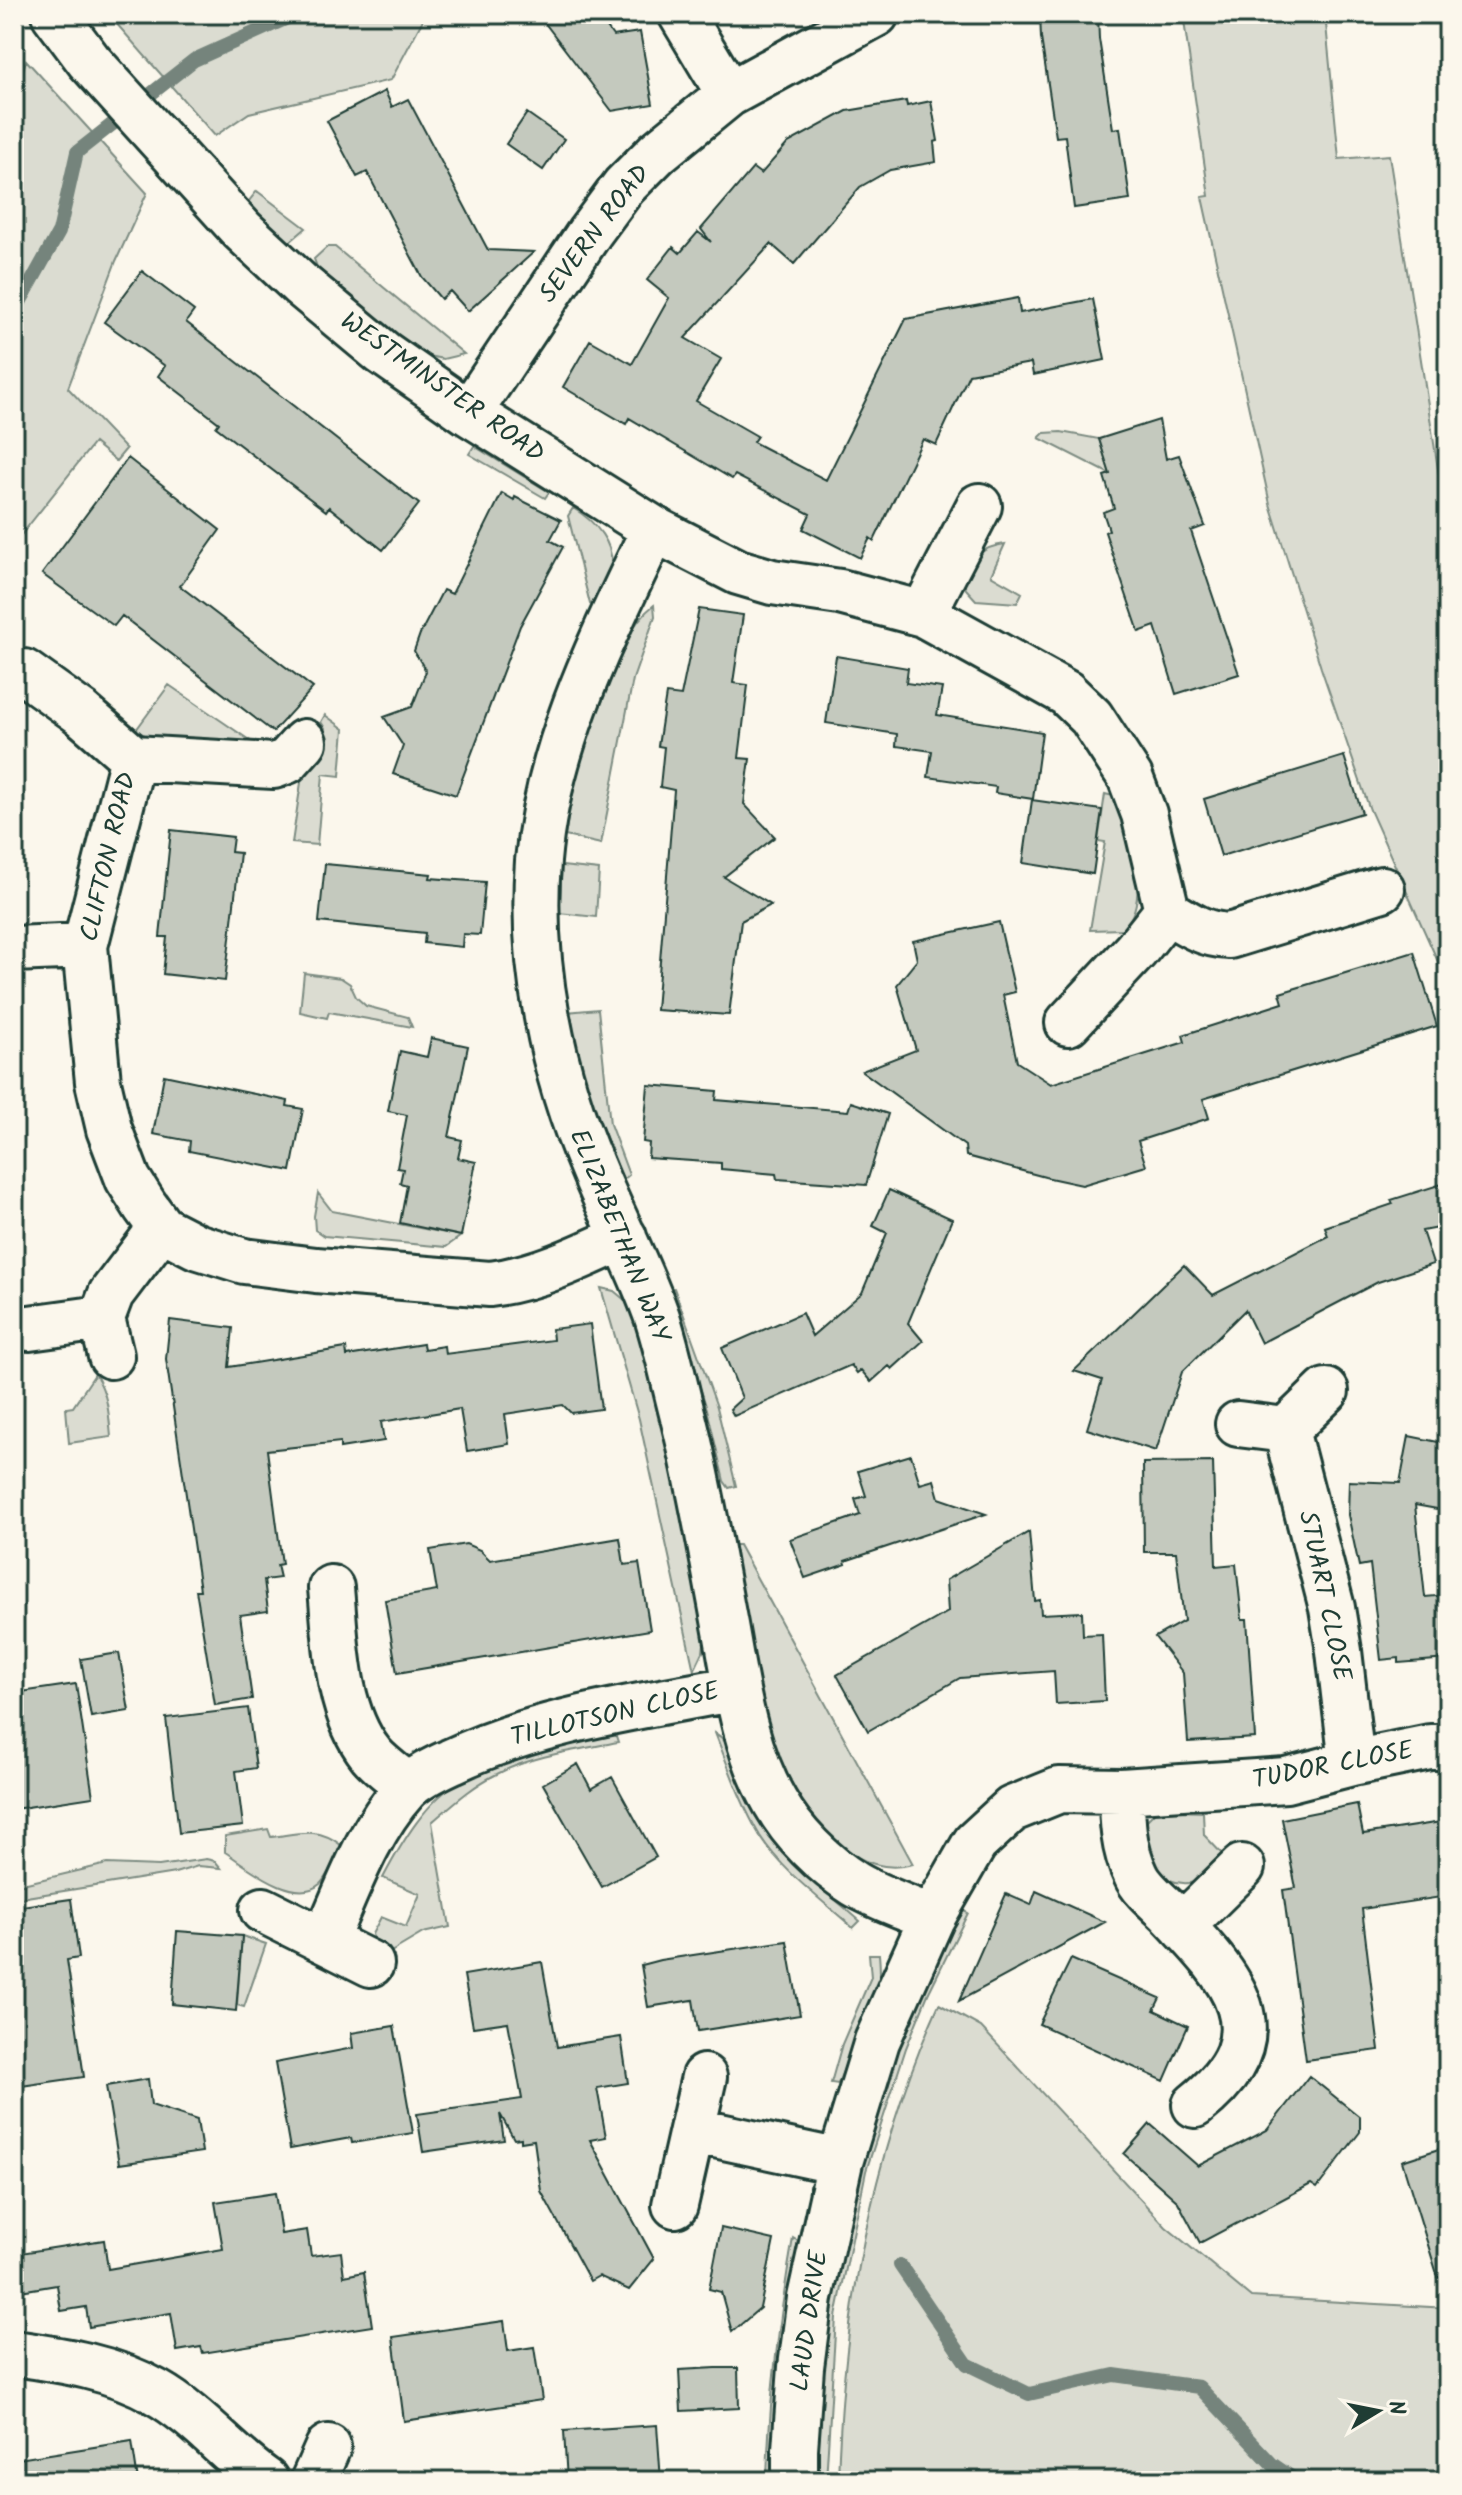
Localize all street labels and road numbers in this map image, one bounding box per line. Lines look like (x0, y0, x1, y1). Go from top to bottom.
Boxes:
street label: SEVERN ROAD (529, 155, 661, 313)
street label: WESTMINSTER ROAD (331, 301, 553, 475)
street label: CLIFTON ROAD (69, 768, 149, 946)
street label: ELIZABETHAN WAY (557, 1123, 681, 1350)
street label: STUART CLOSE (1285, 1507, 1363, 1686)
street label: TILLOTSON CLOSE (507, 1670, 724, 1759)
street label: TUDOR CLOSE (1249, 1730, 1418, 1802)
street label: LAUD DRIVE (779, 2247, 841, 2394)

